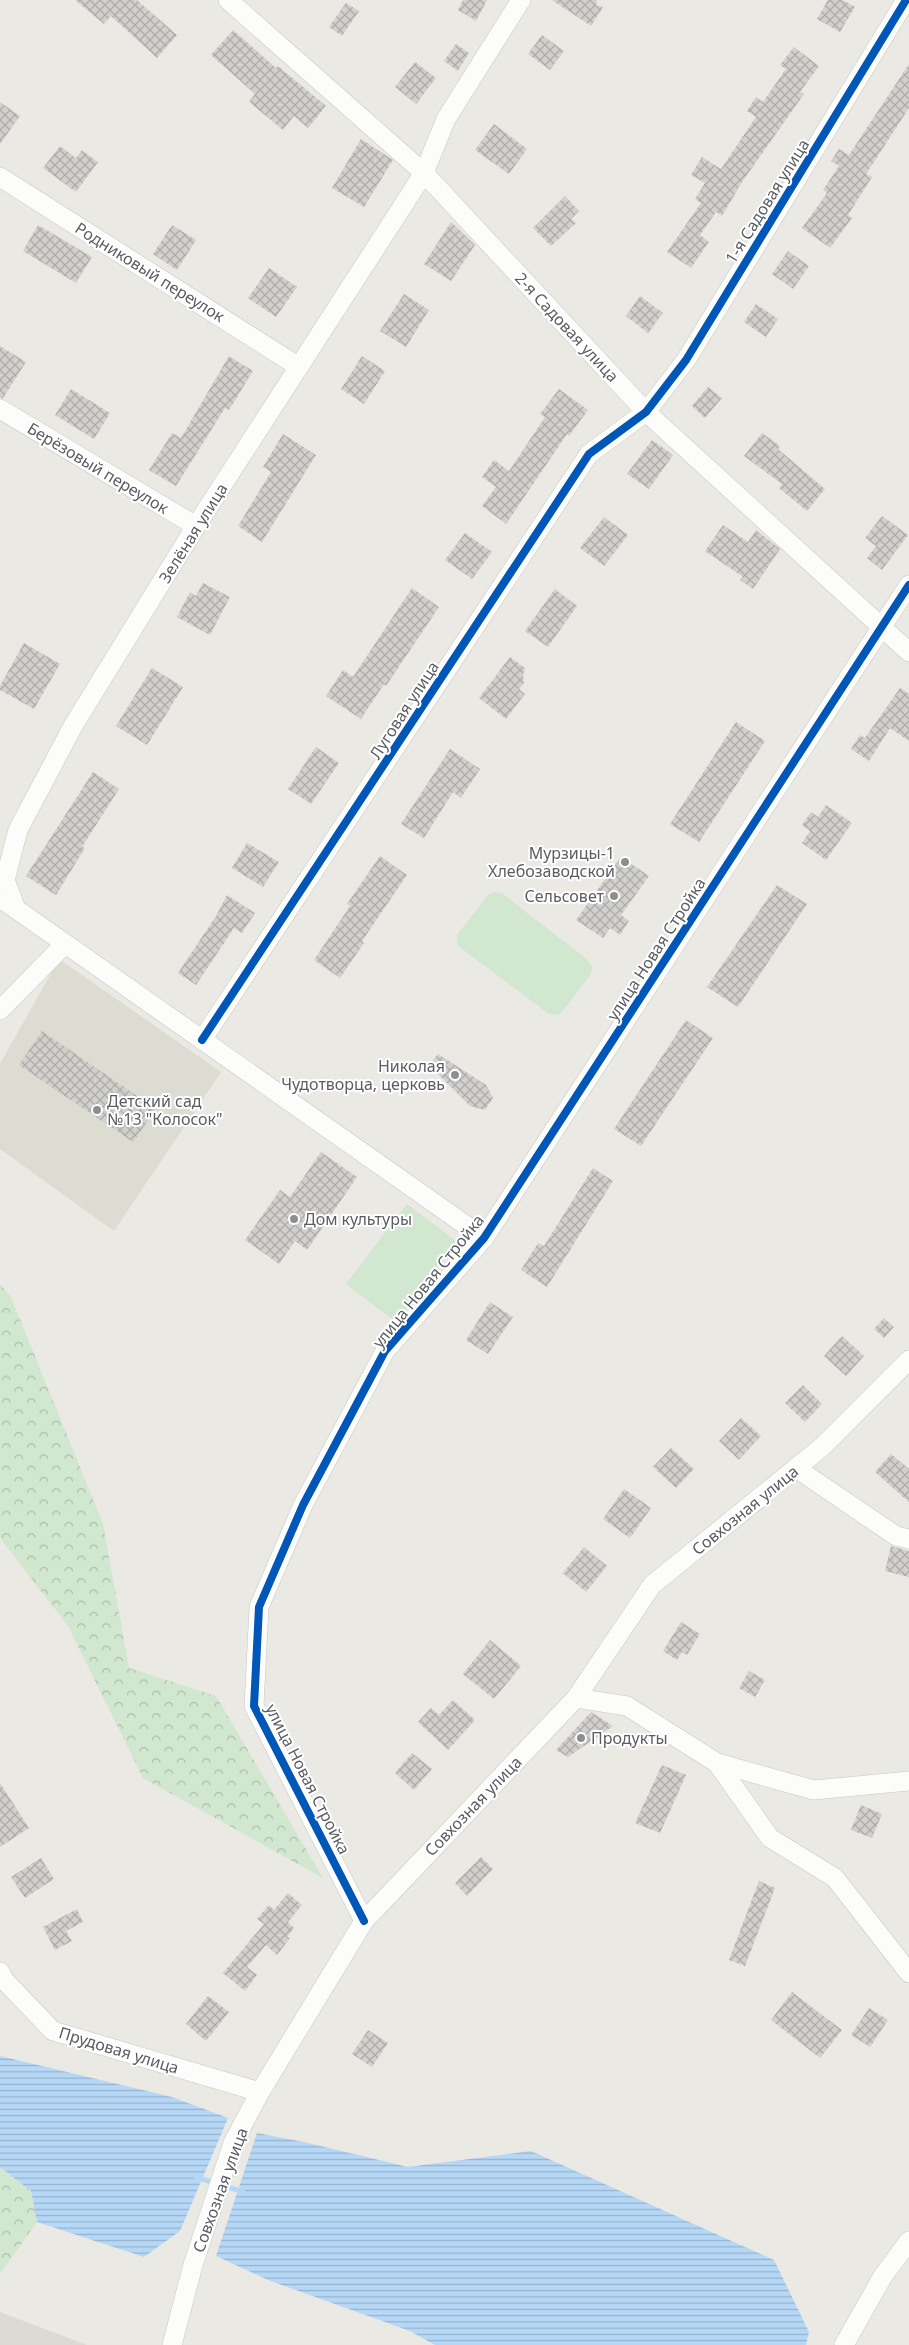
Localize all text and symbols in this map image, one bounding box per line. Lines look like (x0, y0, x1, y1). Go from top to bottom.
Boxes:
street label: 1-я Садовая улица (720, 135, 814, 267)
street label: Родниковый переулок (71, 217, 229, 327)
street label: 2-я Садовая улица (510, 267, 624, 387)
street label: Берёзовый переулок (23, 417, 173, 519)
street label: Зелёная улица (154, 479, 232, 587)
street label: Луговая улица (364, 657, 444, 763)
place label: Мурзицы-1 Хлебозаводской (488, 842, 615, 882)
marker: Мурзицы-1 Хлебозаводской (619, 856, 631, 868)
street label: улица Новая Стройка (602, 873, 710, 1025)
place label: Сельсовет (524, 885, 605, 907)
marker: Сельсовет (608, 890, 620, 902)
place label: Николая Чудотворца, церковь (281, 1055, 445, 1095)
marker: Николая Чудотворца, церковь (449, 1069, 461, 1081)
place label: Детский сад №13 "Колосок" (107, 1090, 223, 1130)
marker: Детский сад №13 "Колосок" (91, 1104, 103, 1116)
place label: Дом культуры (304, 1208, 412, 1230)
street label: улица Новая Стройка (367, 1210, 489, 1352)
marker: Дом культуры (288, 1213, 300, 1225)
street label: Совхозная улица (687, 1460, 803, 1560)
street label: улица Новая Стройка (260, 1700, 356, 1858)
place label: Продукты (591, 1727, 668, 1749)
marker: Продукты (575, 1732, 587, 1744)
street label: Совхозная улица (420, 1751, 526, 1861)
street label: Прудовая улица (56, 2021, 182, 2079)
street label: Совхозная улица (187, 2125, 253, 2255)

